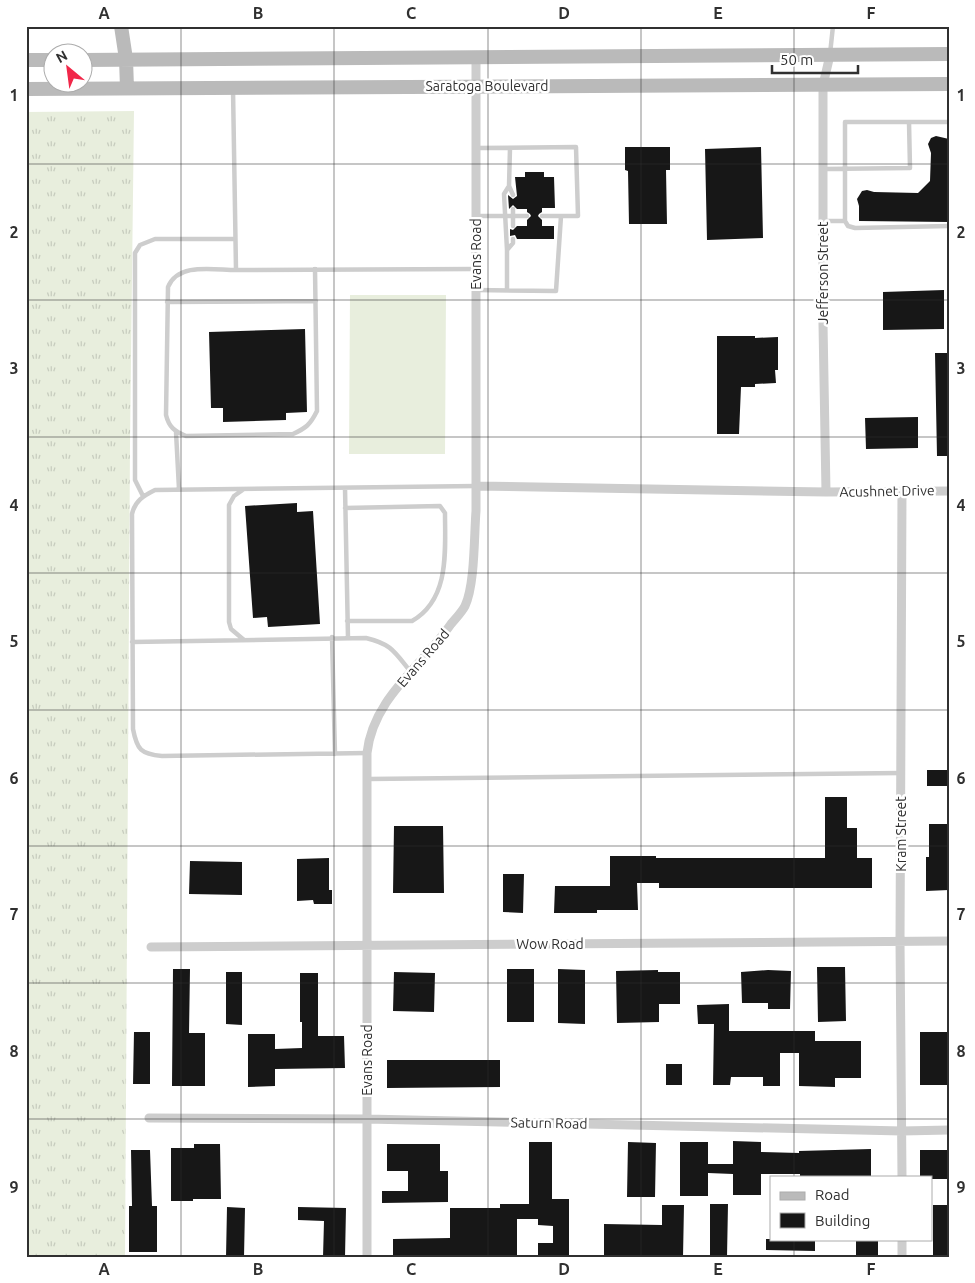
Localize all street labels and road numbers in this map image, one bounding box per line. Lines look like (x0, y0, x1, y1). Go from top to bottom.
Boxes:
street label: Saratoga Boulevard (425, 78, 549, 94)
street label: Evans Road (468, 218, 484, 290)
street label: Jefferson Street (815, 221, 831, 324)
street label: Acushnet Drive (839, 482, 935, 500)
street label: Evans Road (394, 626, 452, 690)
street label: Kram Street (893, 796, 909, 872)
street label: Wow Road (516, 936, 584, 952)
street label: Evans Road (359, 1024, 375, 1096)
street label: Saturn Road (510, 1114, 588, 1132)

